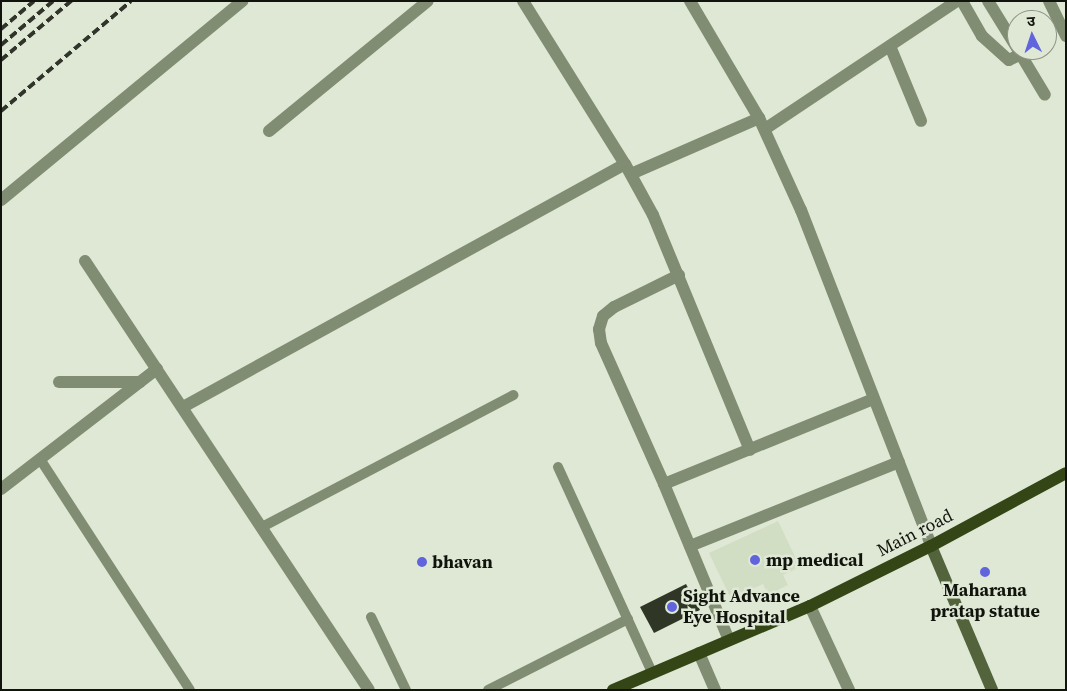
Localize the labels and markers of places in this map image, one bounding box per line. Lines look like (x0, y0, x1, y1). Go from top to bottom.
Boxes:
place label: mp medical (766, 549, 863, 571)
place label: bhavan (432, 551, 493, 573)
marker: mp medical (748, 553, 762, 567)
marker: bhavan (416, 556, 428, 568)
marker: Maharana pratap statue (979, 566, 991, 578)
place label: Maharana pratap statue (930, 580, 1040, 622)
place label: Sight Advance Eye Hospital (683, 586, 800, 628)
marker: Sight Advance Eye Hospital (665, 600, 679, 614)

